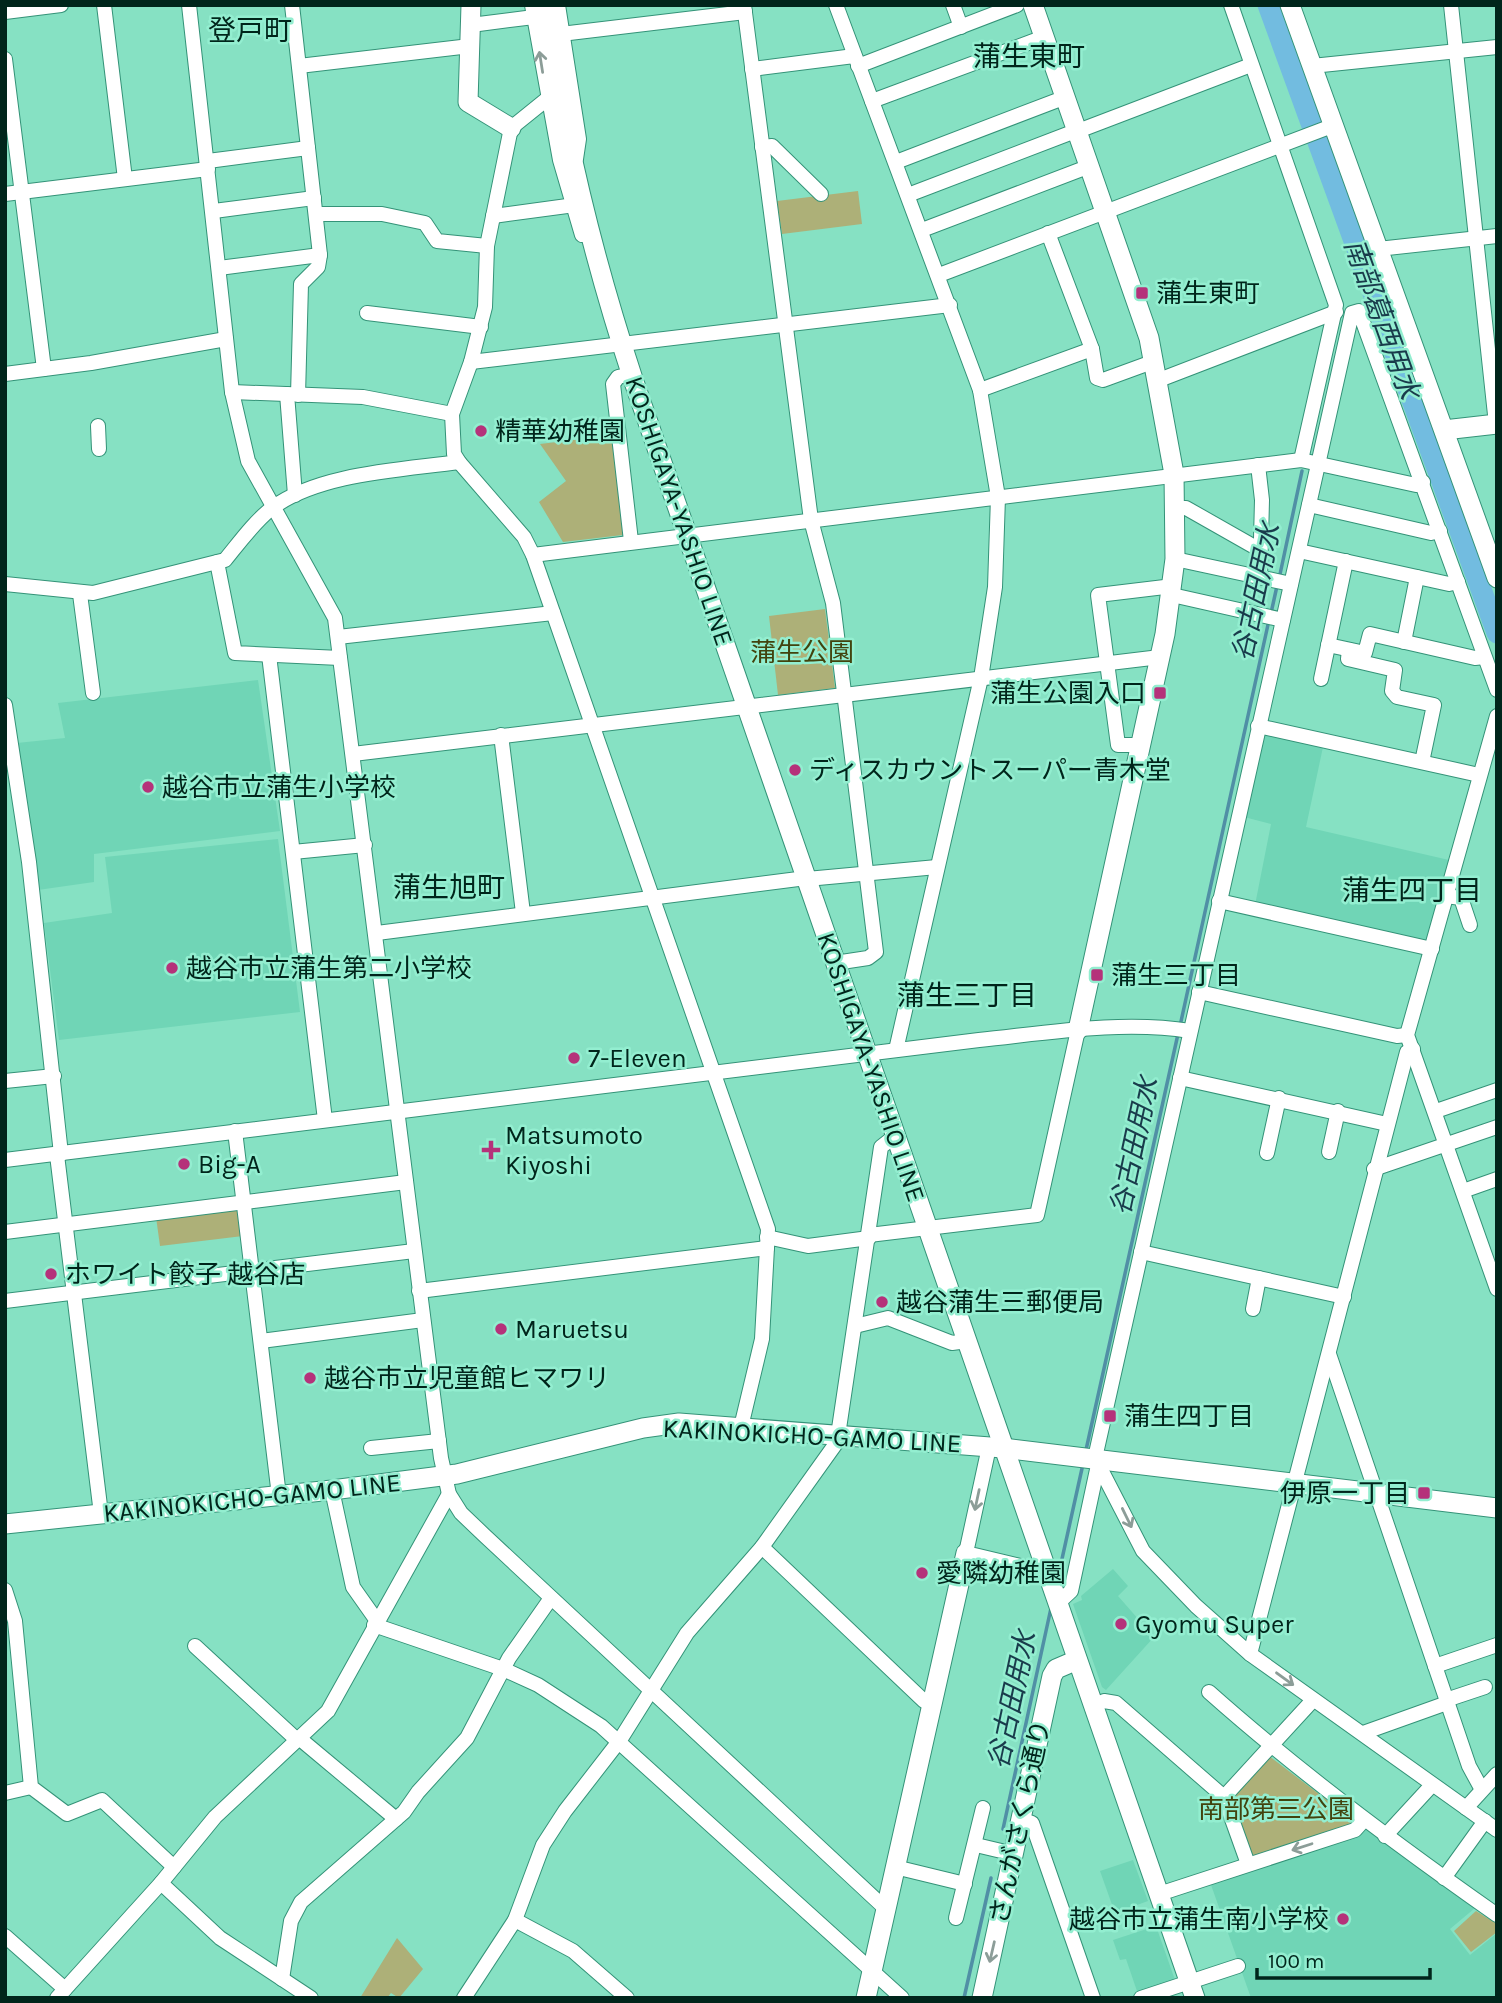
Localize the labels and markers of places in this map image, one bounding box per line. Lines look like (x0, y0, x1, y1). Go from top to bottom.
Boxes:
place label: 蒲生東町 (1156, 278, 1260, 309)
marker: 蒲生東町 (1134, 285, 1150, 301)
place label: 精華幼稚園 (495, 416, 625, 447)
marker: 精華幼稚園 (473, 423, 489, 439)
place label: 蒲生公園入口 (990, 678, 1146, 709)
marker: 蒲生公園入口 (1152, 685, 1168, 701)
place label: ディスカウントスーパー青木堂 (809, 755, 1171, 786)
marker: ディスカウントスーパー青木堂 (787, 762, 803, 778)
place label: 越谷市立蒲生小学校 (162, 772, 396, 803)
marker: 越谷市立蒲生小学校 (140, 779, 156, 795)
place label: 越谷市立蒲生第二小学校 (186, 953, 472, 984)
marker: 越谷市立蒲生第二小学校 (164, 960, 180, 976)
place label: 蒲生三丁目 (1111, 960, 1241, 991)
marker: 蒲生三丁目 (1089, 967, 1105, 983)
place label: 7-Eleven (588, 1043, 687, 1074)
marker: 7-Eleven (566, 1050, 582, 1066)
place label: Matsumoto Kiyoshi (505, 1120, 643, 1181)
marker: Matsumoto Kiyoshi (483, 1142, 499, 1158)
place label: Big-A (198, 1149, 261, 1180)
marker: Big-A (176, 1156, 192, 1172)
place label: ホワイト餃子 越谷店 (65, 1259, 305, 1290)
marker: ホワイト餃子 越谷店 (43, 1266, 59, 1282)
place label: 越谷蒲生三郵便局 (896, 1287, 1104, 1318)
marker: 越谷蒲生三郵便局 (874, 1294, 890, 1310)
place label: Maruetsu (515, 1314, 629, 1345)
marker: Maruetsu (493, 1321, 509, 1337)
place label: 越谷市立児童館ヒマワリ (324, 1363, 610, 1394)
marker: 越谷市立児童館ヒマワリ (302, 1370, 318, 1386)
place label: 蒲生四丁目 (1124, 1401, 1254, 1432)
marker: 蒲生四丁目 (1102, 1408, 1118, 1424)
place label: 伊原一丁目 (1280, 1478, 1410, 1509)
marker: 伊原一丁目 (1416, 1485, 1432, 1501)
place label: 愛隣幼稚園 (936, 1558, 1066, 1589)
marker: 愛隣幼稚園 (914, 1565, 930, 1581)
place label: Gyomu Super (1135, 1609, 1294, 1640)
marker: Gyomu Super (1113, 1616, 1129, 1632)
place label: 越谷市立蒲生南小学校 (1069, 1904, 1329, 1935)
marker: 越谷市立蒲生南小学校 (1335, 1911, 1351, 1927)

